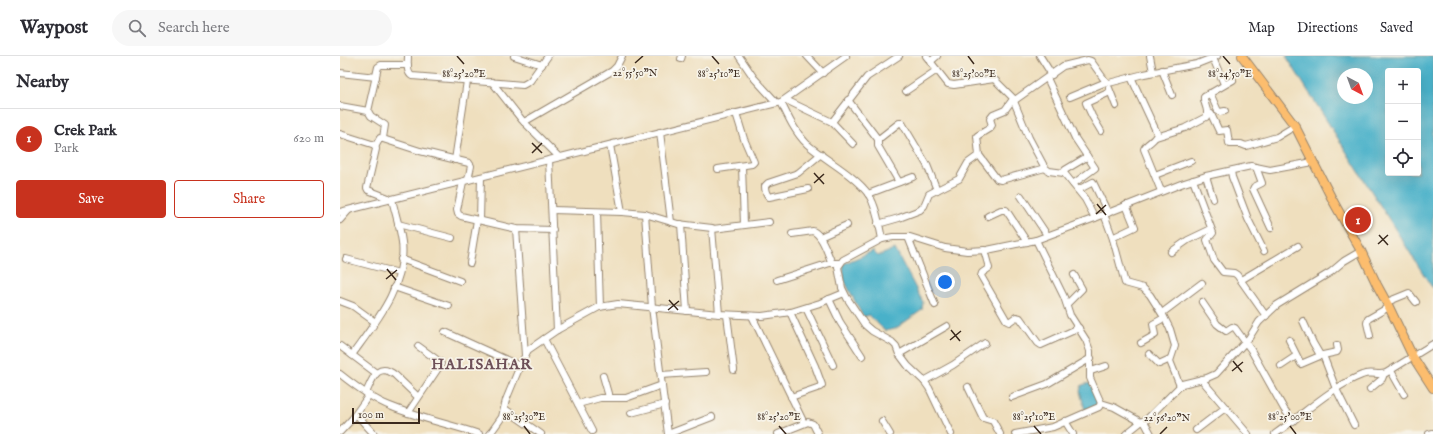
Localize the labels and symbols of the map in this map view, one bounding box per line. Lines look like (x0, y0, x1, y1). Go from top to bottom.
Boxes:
text: 22°55'50"N (613, 67, 658, 80)
text: 88°25'20"E (442, 68, 486, 81)
text: 88°25'10"E (698, 68, 740, 81)
text: 88°25'00"E (952, 68, 996, 81)
text: 88°24'50"E (1208, 68, 1252, 81)
north arrow (1337, 68, 1373, 104)
pin: 1 (1345, 205, 1371, 235)
your location (935, 272, 955, 292)
district label: HALISAHAR (431, 355, 533, 374)
scale bar (352, 406, 420, 425)
text: 88°25'30"E (503, 411, 545, 424)
text: 88°25'20"E (757, 411, 801, 424)
text: 88°25'10"E (1013, 411, 1055, 424)
text: 88°25'00"E (1268, 411, 1312, 424)
text: 22°56'20"N (1144, 412, 1191, 425)

